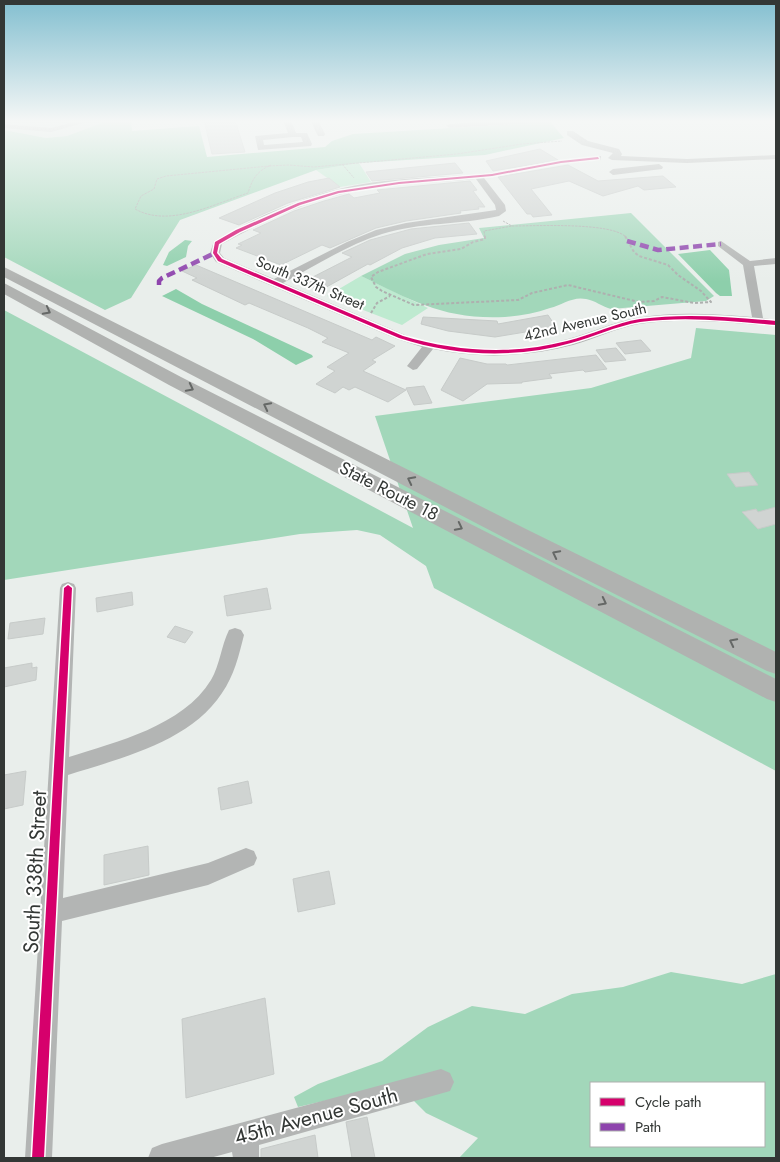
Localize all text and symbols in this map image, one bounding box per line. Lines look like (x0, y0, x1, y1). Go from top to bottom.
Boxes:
street label: South 337th Street (252, 250, 368, 316)
street label: 42nd Avenue South (522, 297, 648, 347)
one-way arrow (41, 305, 50, 315)
one-way arrow (185, 382, 194, 392)
one-way arrow (263, 402, 272, 412)
street label: State Route 18 (335, 455, 443, 527)
one-way arrow (407, 476, 416, 486)
one-way arrow (453, 521, 462, 531)
one-way arrow (552, 550, 561, 560)
one-way arrow (598, 596, 607, 606)
one-way arrow (729, 638, 738, 648)
street label: South 338th Street (16, 790, 54, 954)
street label: 45th Avenue South (231, 1080, 401, 1152)
legend (590, 1082, 765, 1147)
text: Cycle path (635, 1091, 702, 1113)
text: Path (635, 1116, 661, 1138)

